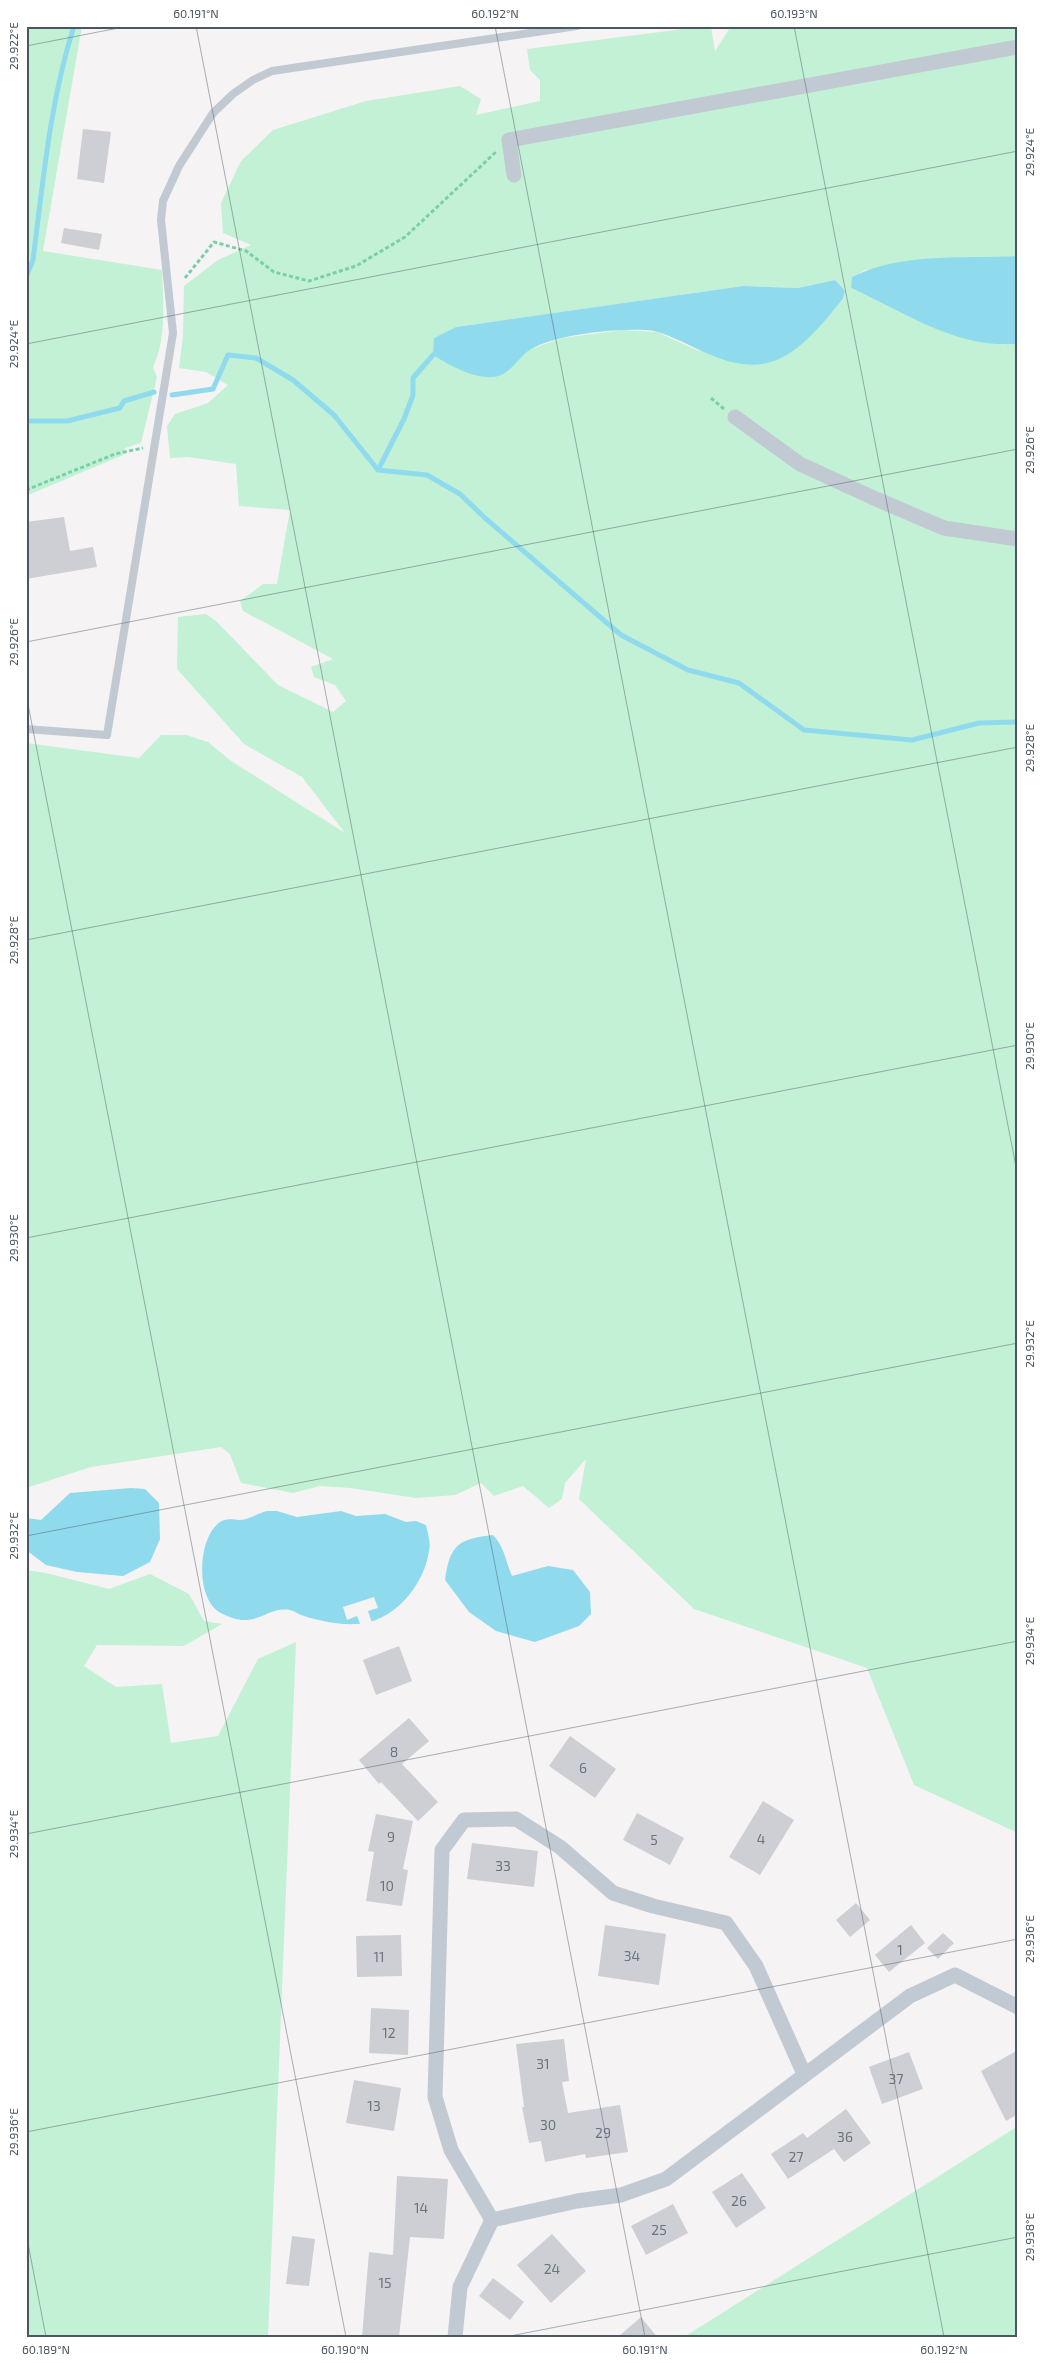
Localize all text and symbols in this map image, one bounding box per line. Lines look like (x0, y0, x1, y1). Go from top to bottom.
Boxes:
text: 60.191°N (173, 6, 219, 20)
text: 60.192°N (471, 6, 519, 20)
text: 60.193°N (770, 6, 818, 20)
text: 29.922°E (6, 22, 20, 70)
text: 29.924°E (1022, 128, 1036, 176)
text: 29.924°E (6, 320, 20, 368)
text: 29.926°E (1022, 426, 1036, 474)
text: 29.926°E (6, 618, 20, 666)
text: 29.928°E (1022, 724, 1036, 772)
text: 29.928°E (6, 916, 20, 964)
text: 29.930°E (1022, 1022, 1036, 1070)
text: 29.930°E (6, 1214, 20, 1262)
text: 29.932°E (1022, 1320, 1036, 1368)
text: 29.932°E (6, 1512, 20, 1560)
text: 29.934°E (1022, 1617, 1036, 1665)
house number: 8 (390, 1743, 398, 1760)
house number: 6 (579, 1759, 587, 1776)
text: 29.934°E (6, 1810, 20, 1858)
house number: 9 (387, 1828, 395, 1845)
house number: 4 (757, 1830, 765, 1847)
house number: 5 (650, 1831, 658, 1848)
house number: 33 (495, 1857, 511, 1874)
house number: 10 (380, 1877, 394, 1894)
text: 29.936°E (1022, 1915, 1036, 1963)
house number: 1 (897, 1941, 903, 1958)
house number: 34 (624, 1947, 640, 1964)
house number: 11 (373, 1948, 385, 1965)
house number: 12 (382, 2024, 396, 2041)
house number: 31 (536, 2055, 550, 2072)
house number: 37 (889, 2070, 903, 2087)
house number: 13 (367, 2097, 381, 2114)
text: 29.936°E (6, 2108, 20, 2156)
house number: 30 (540, 2116, 556, 2133)
house number: 29 (595, 2124, 611, 2141)
house number: 36 (837, 2128, 853, 2145)
house number: 27 (788, 2148, 804, 2165)
house number: 26 (731, 2192, 747, 2209)
house number: 14 (414, 2199, 428, 2216)
text: 29.938°E (1022, 2213, 1036, 2261)
house number: 25 (651, 2221, 667, 2238)
house number: 24 (544, 2260, 560, 2277)
house number: 15 (378, 2274, 392, 2291)
text: 60.189°N (22, 2342, 70, 2356)
text: 60.190°N (321, 2342, 369, 2356)
text: 60.191°N (622, 2342, 668, 2356)
text: 60.192°N (920, 2342, 968, 2356)

